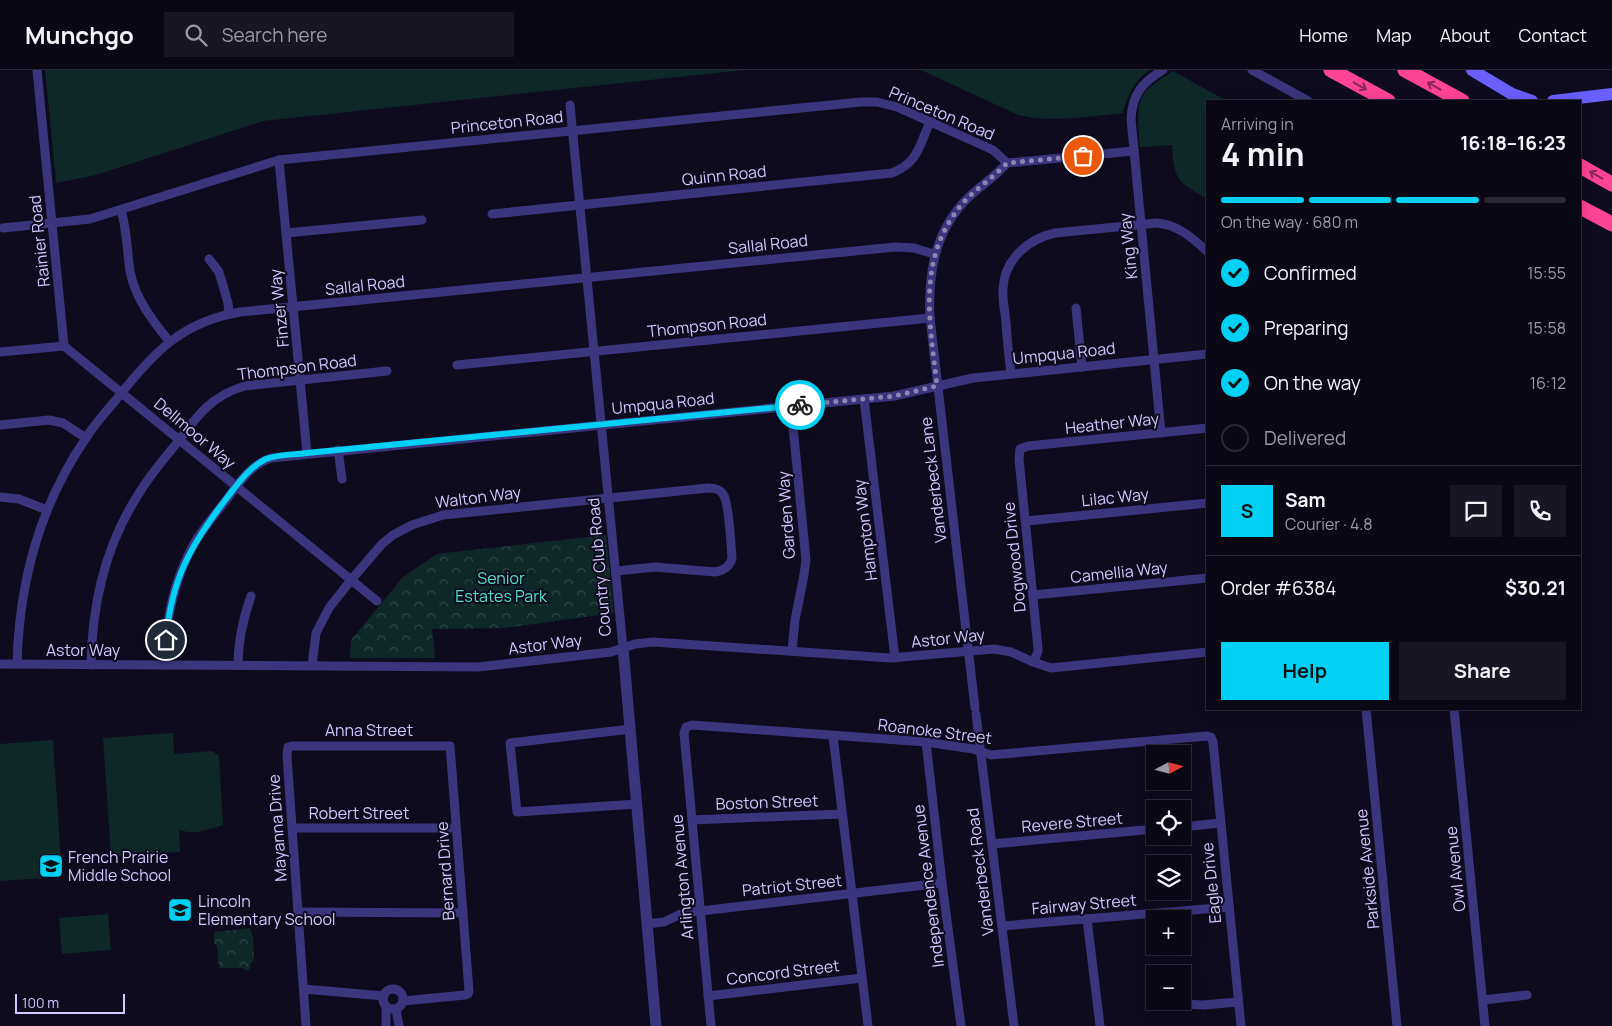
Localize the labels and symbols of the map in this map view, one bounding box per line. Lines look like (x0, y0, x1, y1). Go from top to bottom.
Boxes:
one-way arrow (1427, 80, 1441, 90)
street label: Princeton Road (886, 81, 998, 145)
one-way arrow (1352, 81, 1366, 91)
street label: Princeton Road (450, 105, 564, 139)
pin (1062, 135, 1104, 177)
street label: Quinn Road (681, 160, 767, 190)
one-way arrow (1589, 170, 1604, 179)
street label: Rainier Road (23, 194, 55, 288)
street label: King Way (1114, 211, 1142, 280)
street label: Sallal Road (727, 229, 809, 259)
street label: Finzer Way (264, 267, 294, 348)
street label: Sallal Road (324, 270, 406, 300)
street label: Thompson Road (646, 308, 768, 342)
street label: Umpqua Road (1012, 337, 1116, 369)
street label: Thompson Road (236, 349, 358, 385)
courier (775, 380, 825, 430)
street label: Umpqua Road (611, 387, 715, 419)
street label: Dellmoor Way (150, 392, 241, 474)
street label: Heather Way (1064, 407, 1161, 439)
street label: Vanderbeck Lane (914, 416, 952, 544)
street label: Garden Way (772, 470, 800, 560)
street label: Hampton Way (848, 477, 882, 582)
street label: Walton Way (434, 481, 523, 513)
street label: Lilac Way (1080, 482, 1150, 511)
street label: Country Club Road (582, 497, 616, 637)
street label: Dogwood Drive (997, 501, 1031, 613)
street label: Camellia Way (1069, 556, 1169, 588)
park label: Senior Estates Park (455, 567, 548, 607)
pin (145, 619, 187, 661)
street label: Astor Way (910, 623, 987, 653)
street label: Astor Way (507, 628, 584, 659)
street label: Astor Way (46, 639, 121, 661)
street label: Roanoke Street (877, 713, 993, 749)
street label: Anna Street (325, 719, 413, 741)
north arrow (1146, 745, 1191, 790)
street label: Mayanna Drive (262, 774, 292, 882)
street label: Boston Street (715, 789, 819, 815)
street label: Robert Street (309, 802, 409, 824)
street label: Independence Avenue (907, 803, 949, 969)
street label: Vanderbeck Road (961, 807, 999, 937)
street label: Revere Street (1021, 807, 1123, 837)
street label: Parkside Avenue (1350, 808, 1384, 930)
street label: Arlington Avenue (666, 814, 698, 940)
street label: Bernard Drive (431, 821, 459, 921)
street label: Owl Avenue (1440, 825, 1470, 913)
street label: Eagle Drive (1196, 841, 1226, 925)
place label: French Prairie Middle School (68, 846, 171, 886)
school or university icon: French Prairie Middle School (38, 853, 64, 879)
street label: Patriot Street (741, 869, 843, 901)
street label: Fairway Street (1031, 888, 1137, 920)
place label: Lincoln Elementary School (198, 890, 336, 930)
school or university icon: Lincoln Elementary School (167, 897, 193, 923)
street label: Concord Street (725, 954, 841, 990)
scale bar (15, 991, 125, 1014)

